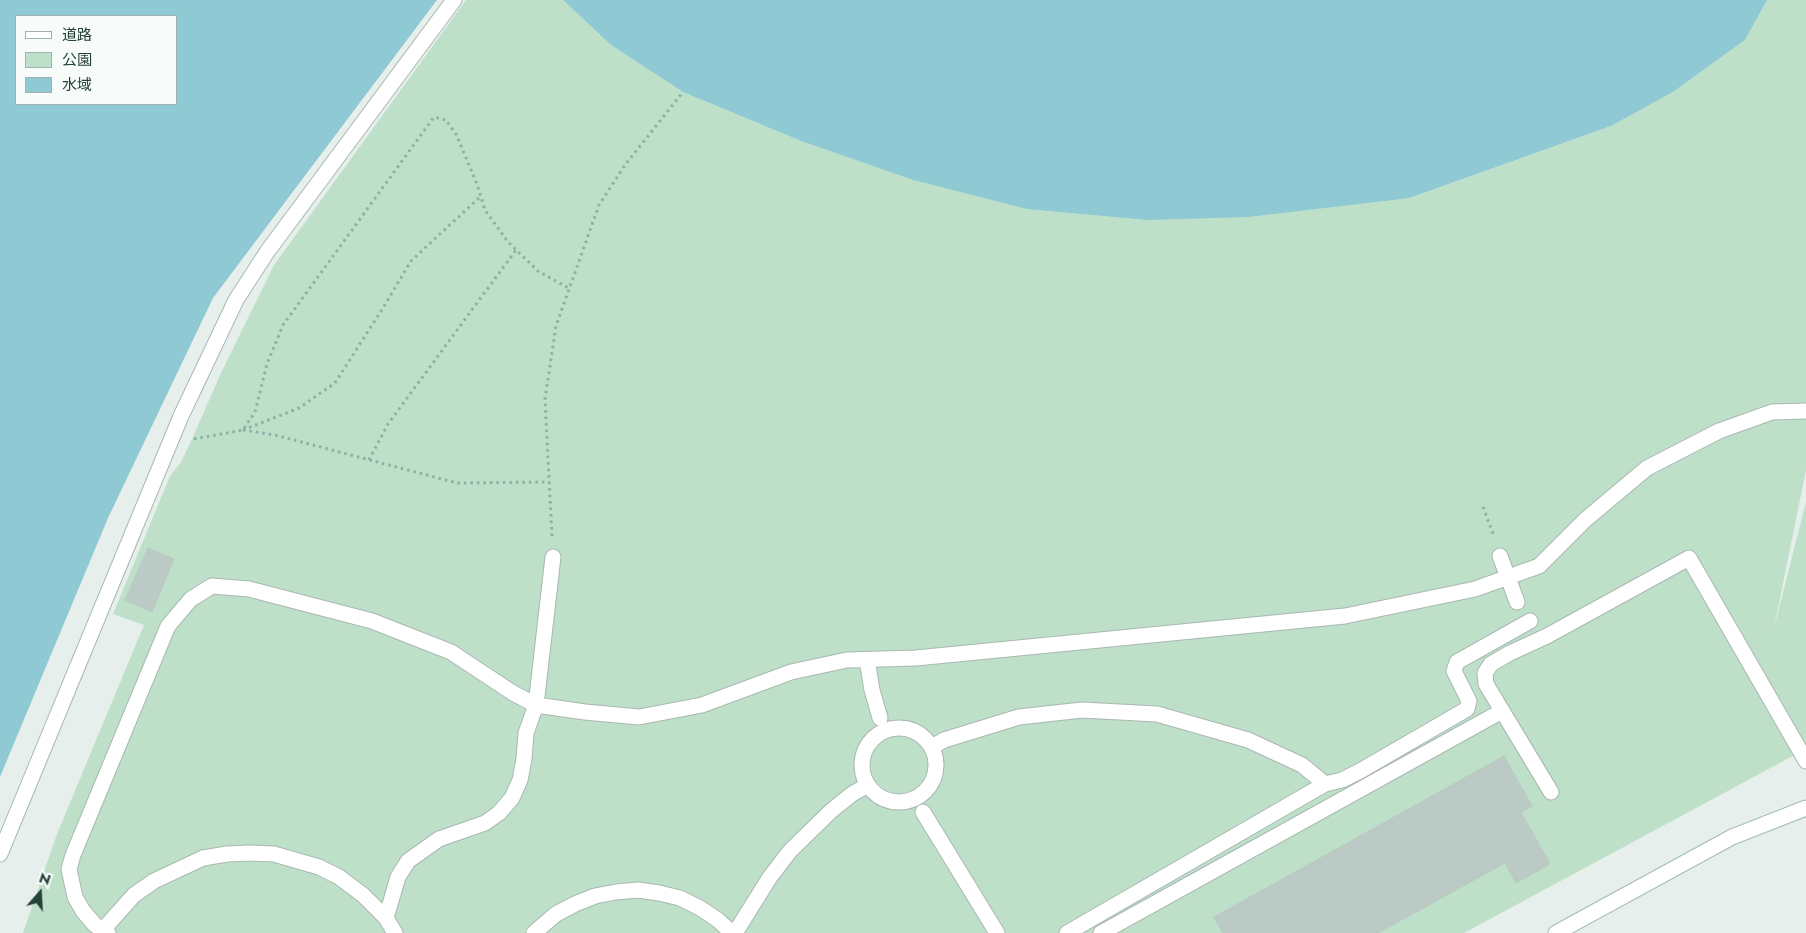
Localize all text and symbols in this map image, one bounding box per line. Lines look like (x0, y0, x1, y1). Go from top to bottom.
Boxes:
legend (15, 15, 178, 105)
text: 道路 (62, 24, 92, 46)
text: 公園 (62, 49, 92, 71)
text: 水域 (62, 74, 92, 96)
north arrow (15, 868, 65, 918)
text: N (36, 868, 53, 890)

